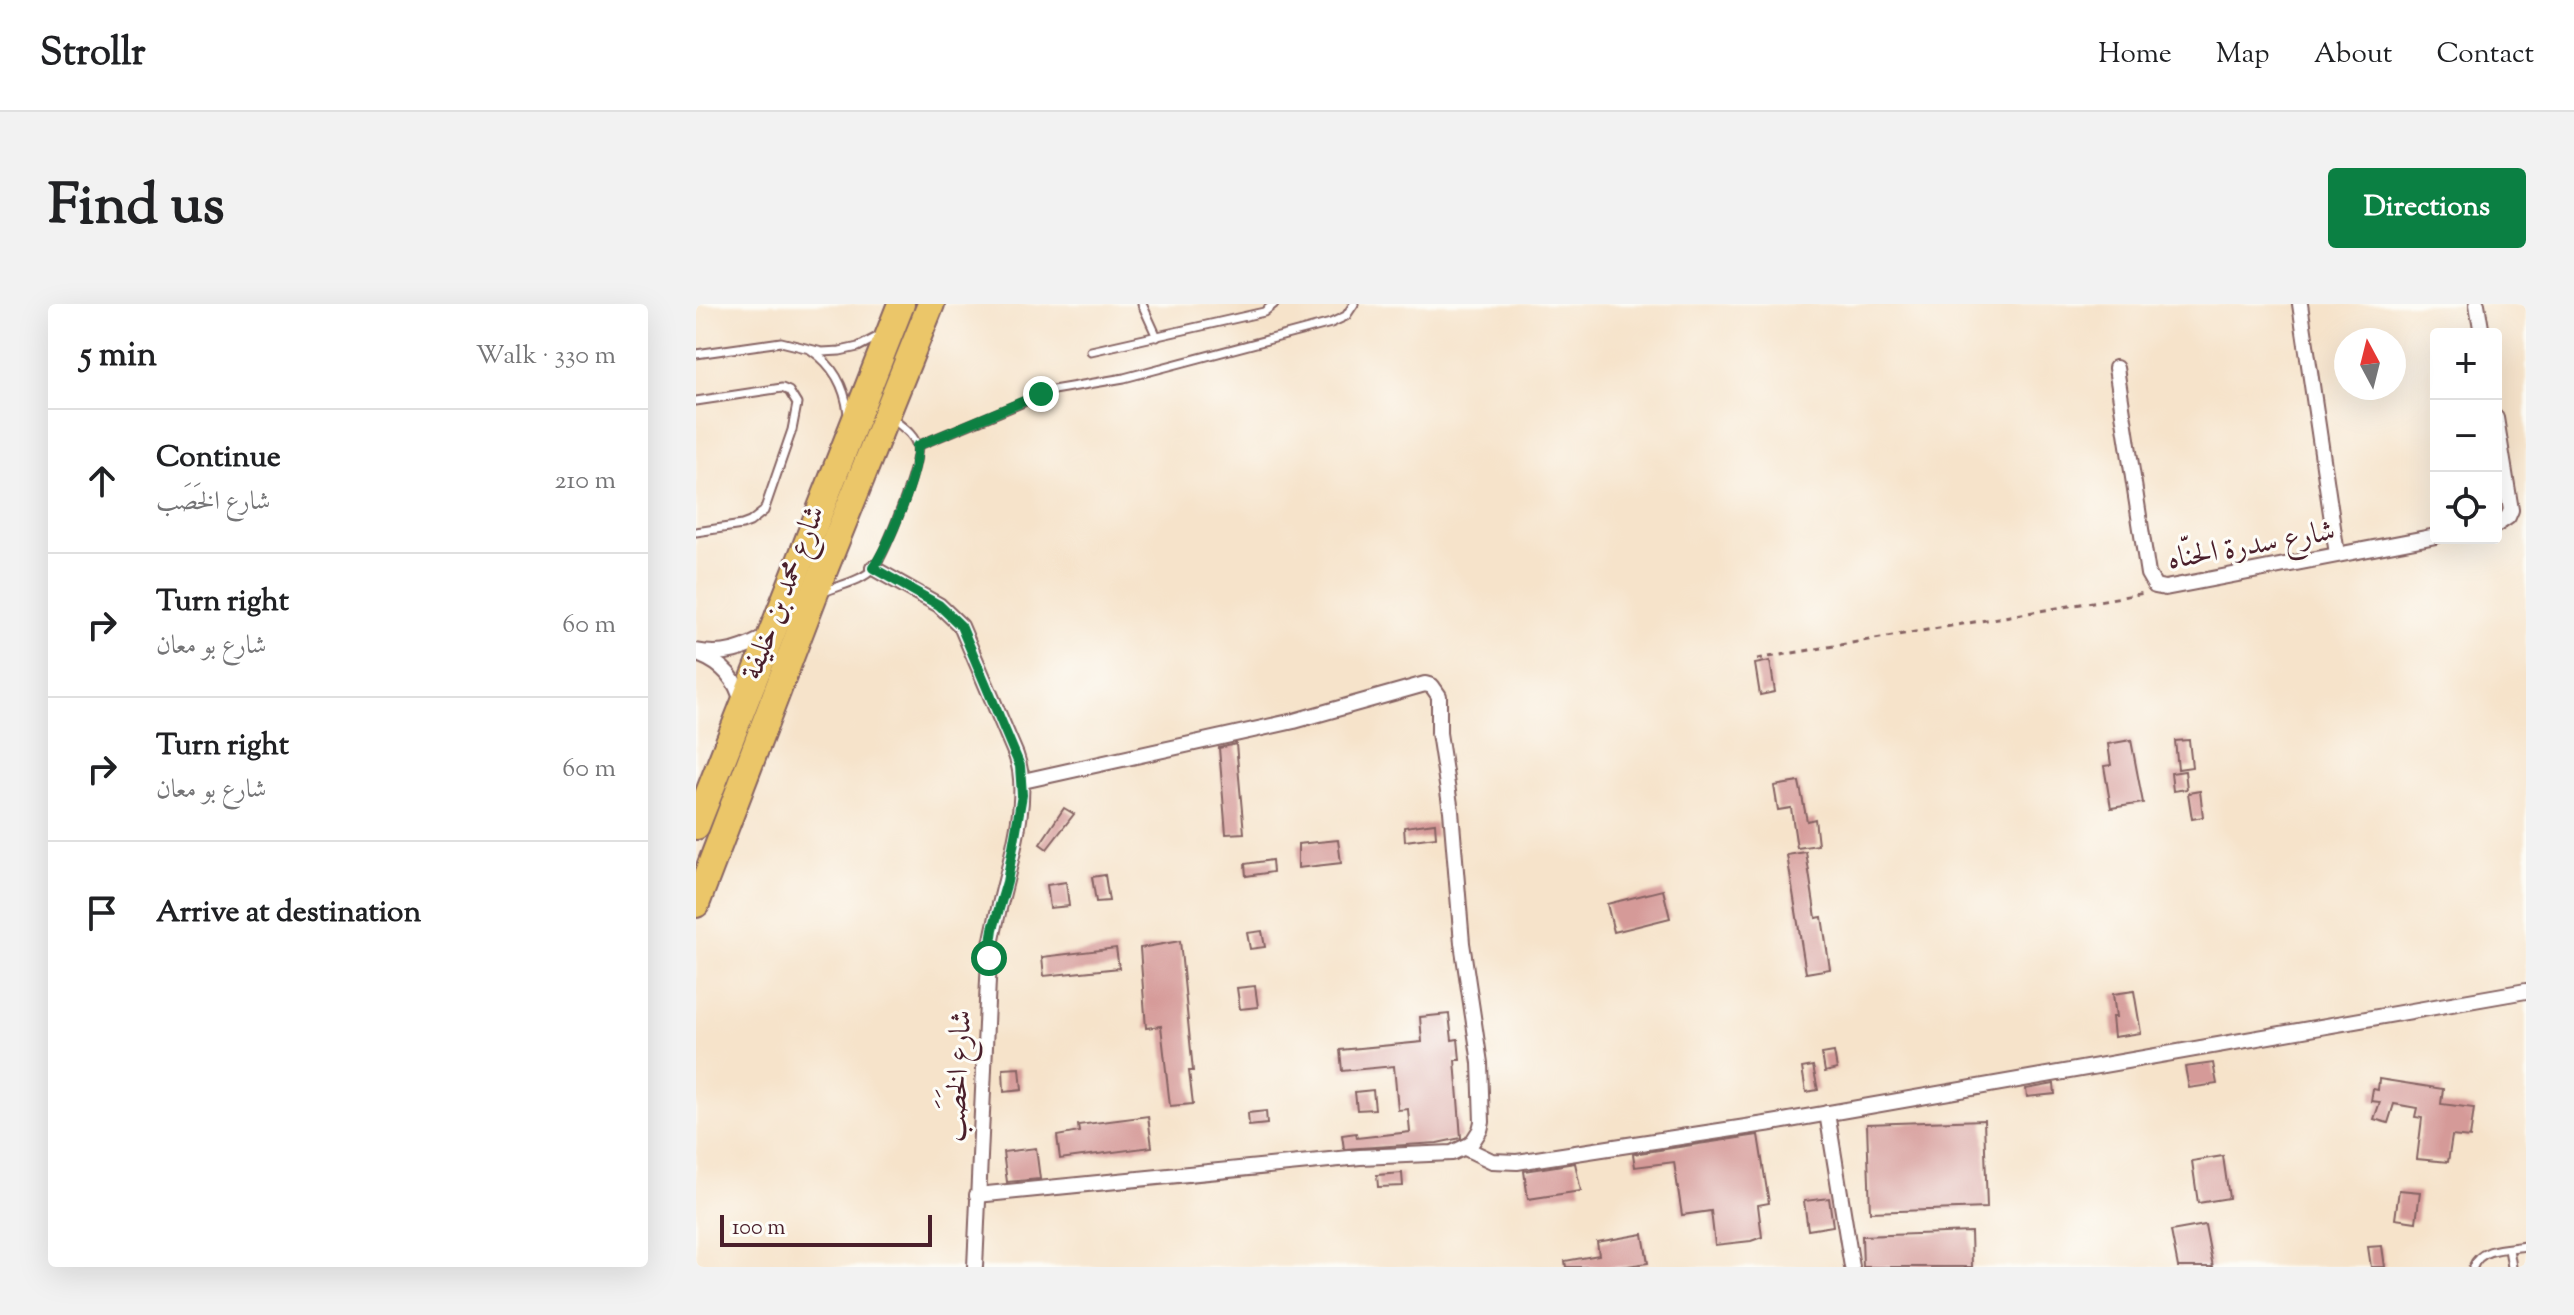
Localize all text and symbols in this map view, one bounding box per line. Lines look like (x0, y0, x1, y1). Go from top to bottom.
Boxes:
text: Strollr (40, 28, 146, 82)
text: Home (2098, 35, 2172, 75)
text: Map (2216, 35, 2270, 75)
text: About (2314, 35, 2392, 75)
text: Contact (2436, 35, 2534, 75)
text: Find us (48, 168, 224, 249)
button: Directions (2328, 168, 2526, 248)
north arrow (2334, 328, 2406, 400)
map controls (2430, 328, 2502, 544)
button: + (2430, 328, 2502, 400)
text: 5 min (80, 332, 157, 381)
text: Walk · 330 m (476, 338, 616, 375)
route end (1023, 376, 1059, 412)
button: − (2430, 400, 2502, 472)
text: Continue (156, 437, 281, 480)
icon: ahead (80, 459, 124, 503)
text: 210 m (554, 463, 616, 500)
button: locate (2430, 472, 2502, 544)
text: شارع الخَصَب (156, 484, 270, 521)
street label: شارع محمد بن خليفة (731, 499, 838, 687)
street label: شارع سدرة الحنّاه (2164, 510, 2339, 583)
text: Turn right (156, 581, 289, 624)
icon: right (80, 603, 124, 647)
text: 60 m (562, 607, 616, 644)
text: شارع بو معان (156, 628, 267, 665)
text: Turn right (156, 725, 289, 768)
icon: right (80, 747, 124, 791)
text: 60 m (562, 751, 616, 788)
text: شارع بو معان (156, 772, 267, 809)
icon: arrive (80, 891, 124, 935)
text: Arrive at destination (156, 892, 421, 935)
route start (971, 940, 1007, 976)
street label: شارع الخَصَب (932, 1009, 985, 1143)
scale bar (720, 1211, 932, 1247)
text: 100 m (732, 1213, 785, 1245)

